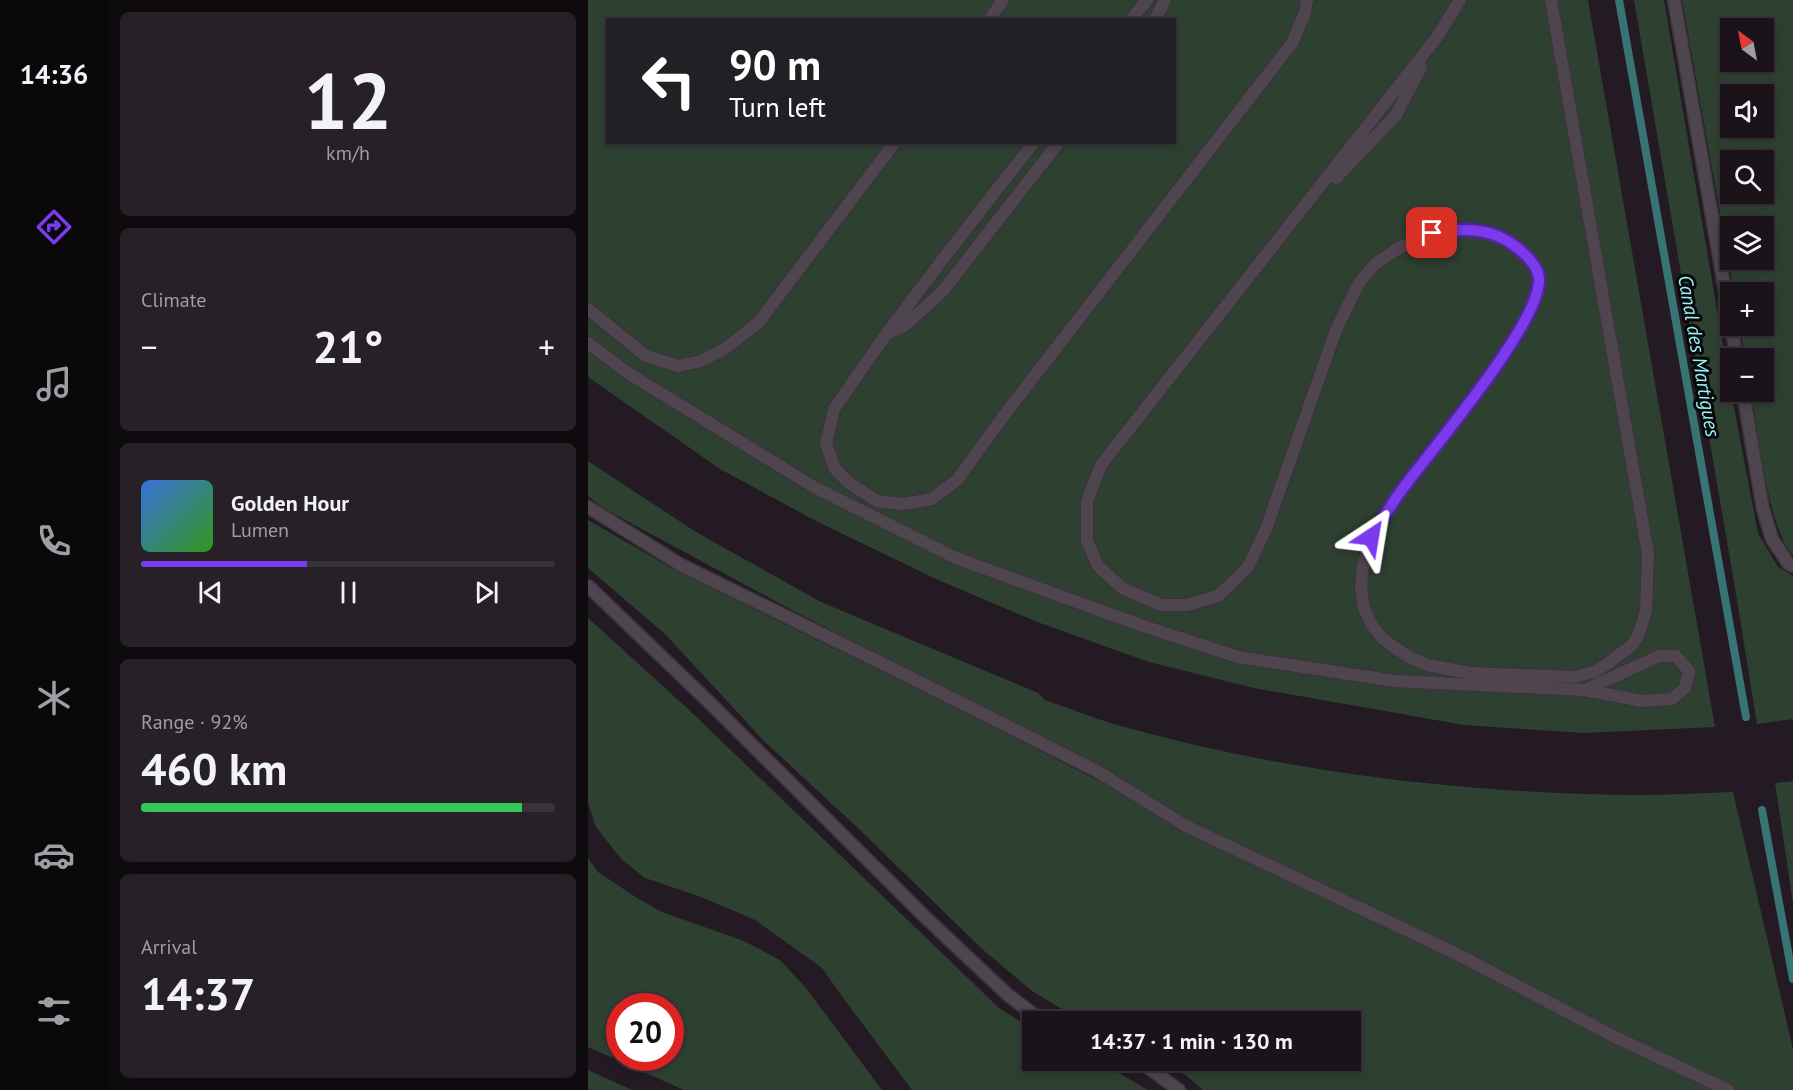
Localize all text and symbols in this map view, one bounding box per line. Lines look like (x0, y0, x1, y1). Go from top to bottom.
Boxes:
north arrow (1720, 18, 1774, 72)
map controls (1720, 18, 1774, 402)
text: 90 m (729, 37, 821, 92)
icon: left (630, 42, 708, 120)
text: 12 (304, 50, 392, 151)
text: 14:36 (20, 57, 88, 91)
button: sound (1720, 84, 1774, 138)
text: Turn left (729, 90, 826, 124)
text: km/h (326, 140, 370, 166)
button: search (1720, 150, 1774, 204)
icon: directions (33, 206, 75, 248)
pin (1406, 207, 1457, 258)
icon: arrive (1415, 216, 1448, 249)
button: layers (1720, 216, 1774, 270)
water label: Canal des Martigues (1672, 273, 1726, 439)
button: + (1720, 282, 1774, 336)
text: Climate (141, 287, 207, 313)
text: 21° (313, 317, 383, 375)
text: − (141, 325, 158, 368)
text: + (538, 325, 555, 368)
button: − (1720, 348, 1774, 402)
icon: music (33, 363, 75, 405)
text: Golden Hour (231, 489, 349, 517)
position arrow (1339, 505, 1403, 569)
text: Lumen (231, 517, 289, 543)
icon: phone (33, 520, 75, 562)
icon: previous (194, 576, 227, 609)
icon: pause (332, 576, 365, 609)
icon: next (470, 576, 503, 609)
icon: climate (33, 677, 75, 719)
text: Range · 92% (141, 709, 248, 735)
text: 460 km (141, 739, 287, 797)
icon: car (33, 834, 75, 876)
text: Arrival (141, 934, 197, 960)
text: 14:37 (141, 964, 255, 1022)
icon: filters (33, 990, 75, 1032)
speed limit sign: 20 (606, 993, 684, 1071)
text: 14:37 · 1 min · 130 m (1090, 1027, 1293, 1055)

